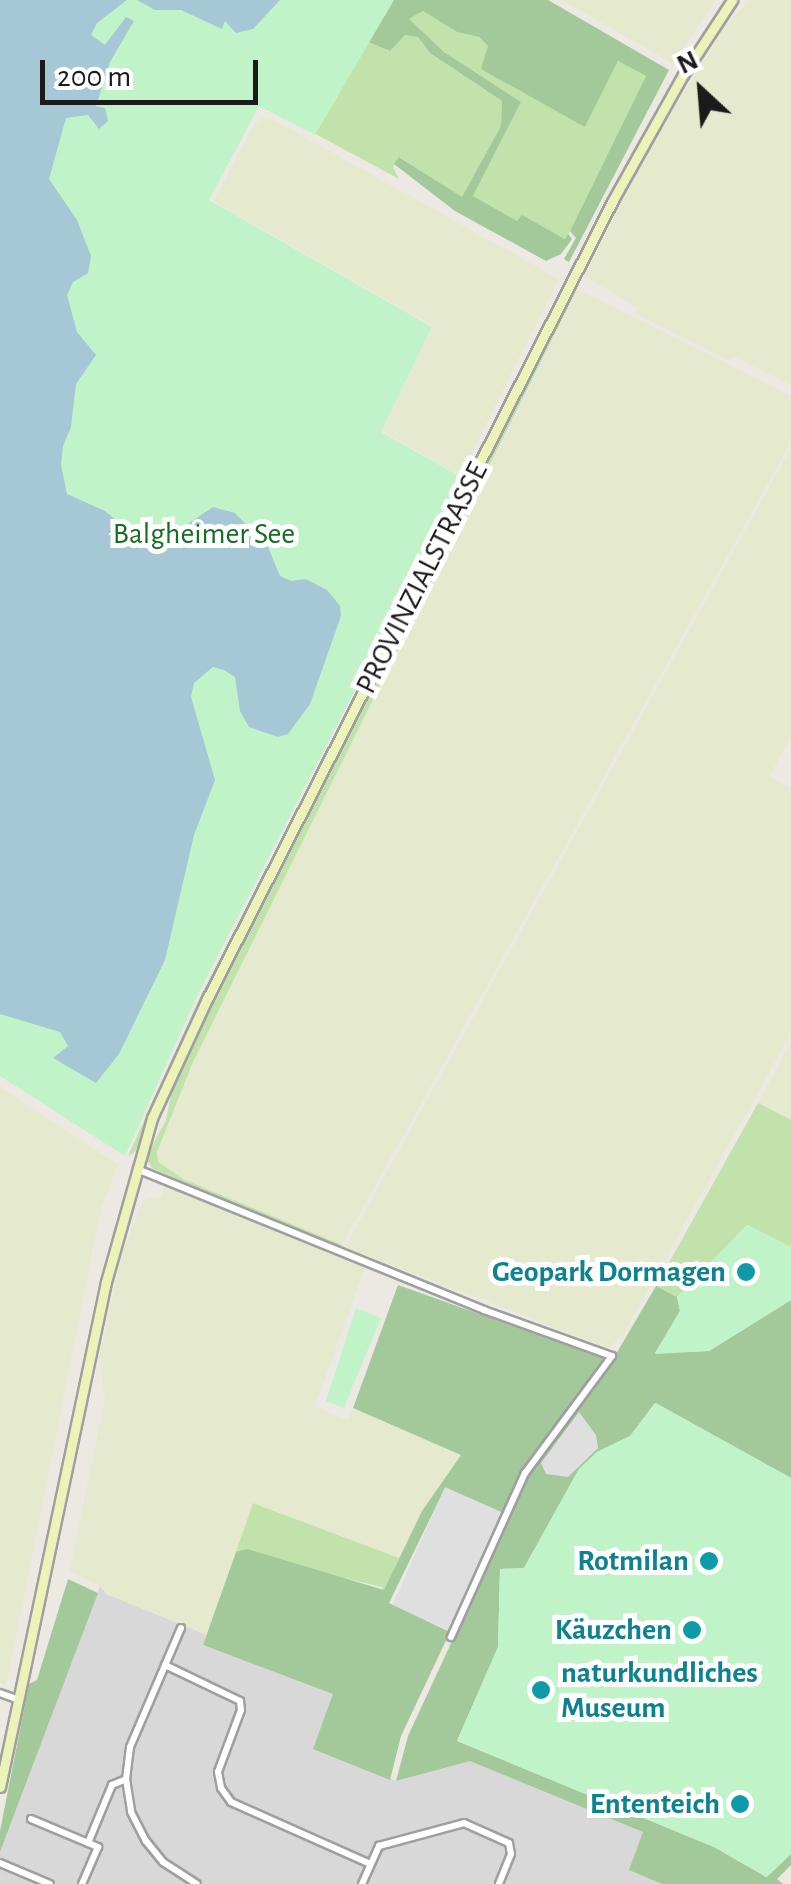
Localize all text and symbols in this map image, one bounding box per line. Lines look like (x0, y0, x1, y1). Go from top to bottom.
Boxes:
scale bar (45, 40, 262, 102)
north arrow (651, 40, 751, 140)
text: N (673, 46, 703, 80)
text: 200 m (57, 62, 131, 92)
street label: PROVINZIALSTRASSE (348, 456, 496, 700)
park label: Balgheimer See (113, 516, 295, 552)
place label: Geopark Dormagen (492, 1254, 726, 1290)
marker: Geopark Dormagen (735, 1261, 757, 1283)
place label: Rotmilan (577, 1543, 689, 1579)
marker: Rotmilan (698, 1550, 720, 1572)
place label: Käuzchen (555, 1612, 672, 1648)
marker: Käuzchen (681, 1619, 703, 1641)
place label: naturkundliches Museum (561, 1655, 758, 1726)
marker: naturkundliches Museum (530, 1679, 552, 1701)
place label: Ententeich (590, 1786, 720, 1822)
marker: Ententeich (729, 1793, 751, 1815)

